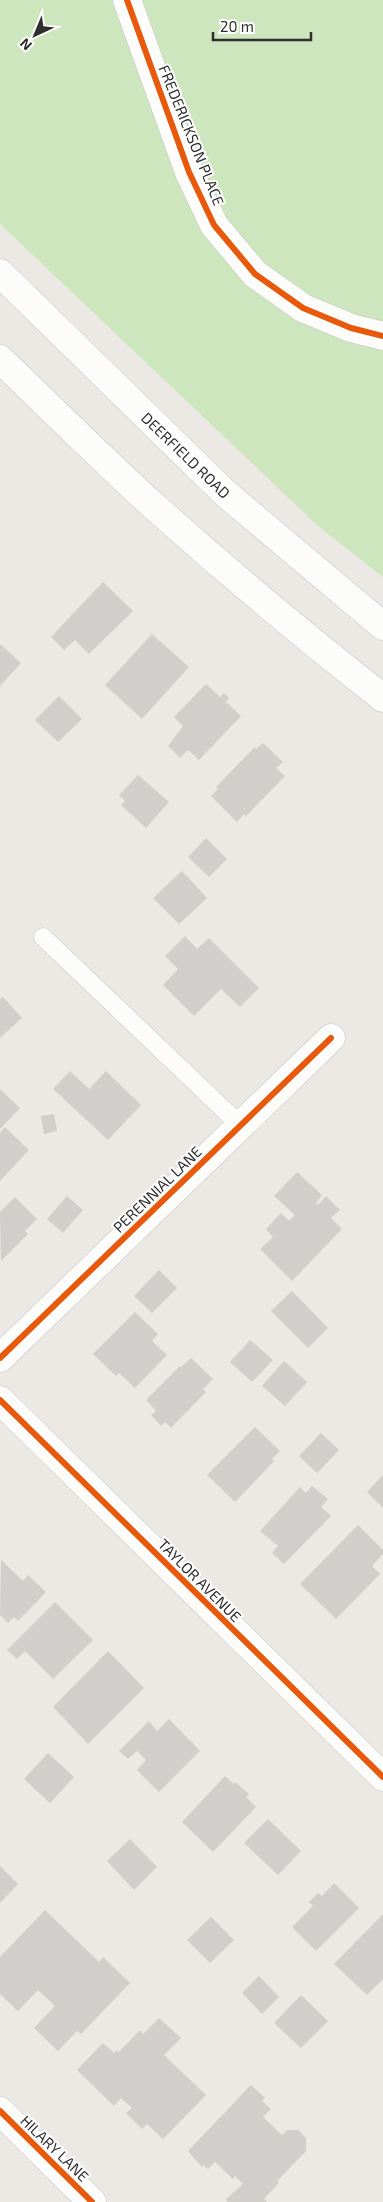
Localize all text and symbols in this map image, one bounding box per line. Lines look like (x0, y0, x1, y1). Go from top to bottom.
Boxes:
north arrow (10, 10, 60, 60)
scale bar (213, 10, 310, 42)
text: 20 m (220, 17, 254, 35)
text: N (16, 35, 35, 54)
street label: FREDERICKSON PLACE (156, 62, 228, 208)
street label: DEERFIELD ROAD (138, 408, 234, 502)
street label: PERENNIAL LANE (109, 1142, 205, 1236)
street label: TAYLOR AVENUE (155, 1535, 245, 1625)
street label: HILARY LANE (17, 2111, 93, 2185)

